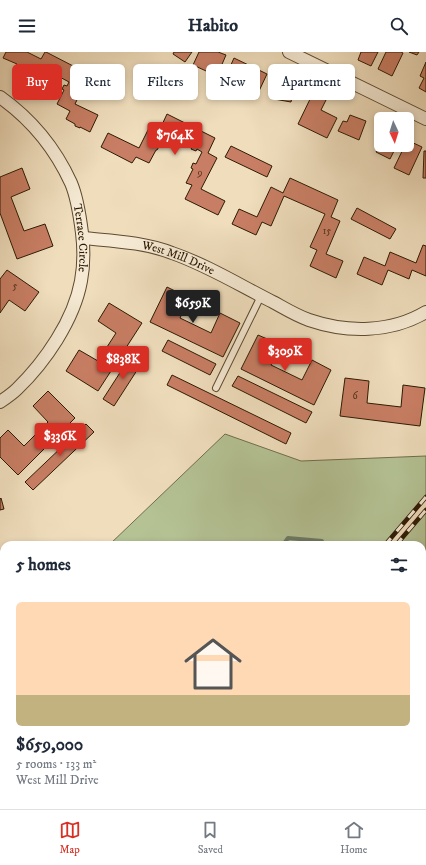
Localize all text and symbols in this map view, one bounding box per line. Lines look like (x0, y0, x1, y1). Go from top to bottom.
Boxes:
icon: menu (16, 15, 38, 37)
text: Habito (188, 15, 238, 37)
icon: search (388, 15, 410, 37)
chip: Buy (12, 64, 62, 100)
chip: Rent (70, 64, 125, 100)
chip: Filters (133, 64, 198, 100)
chip: New (206, 64, 260, 100)
chip: Apartment (268, 64, 355, 100)
north arrow (374, 112, 414, 152)
map controls (374, 112, 414, 152)
pin: $764K (147, 122, 203, 156)
text: $764K (156, 127, 194, 143)
house number: 9 (197, 167, 203, 179)
street label: Terrace Circle (70, 202, 91, 273)
house number: 15 (323, 225, 331, 237)
street label: West Mill Drive (140, 237, 217, 278)
house number: 5 (13, 280, 18, 292)
pin: $659K (165, 290, 221, 324)
text: $659K (175, 295, 211, 311)
pin: $309K (257, 338, 313, 372)
text: $309K (268, 343, 302, 359)
pin: $838K (95, 346, 151, 380)
text: $838K (106, 351, 140, 367)
house number: 6 (352, 390, 358, 402)
pin: $336K (32, 423, 88, 457)
text: $336K (44, 428, 76, 444)
text: 5 homes (16, 554, 71, 576)
icon: filters (388, 554, 410, 576)
icon: home (177, 628, 249, 700)
text: $659,000 (16, 734, 83, 756)
text: 5 rooms · 133 m² (16, 756, 96, 772)
text: West Mill Drive (16, 772, 99, 788)
tab: Map (59, 819, 81, 857)
tab: Saved (198, 819, 223, 857)
tab: Home (340, 819, 367, 857)

